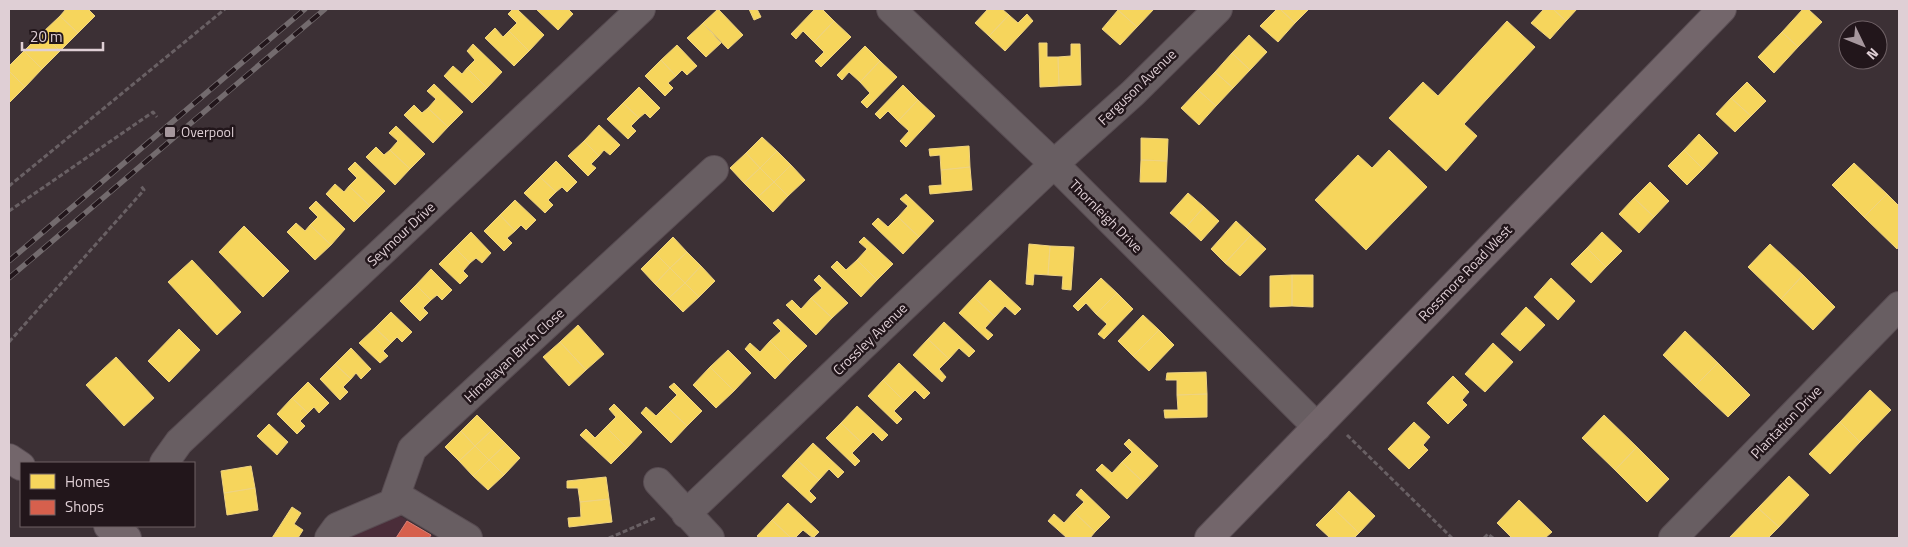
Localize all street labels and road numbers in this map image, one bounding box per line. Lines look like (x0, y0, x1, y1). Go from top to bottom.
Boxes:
street label: Ferguson Avenue (1093, 44, 1181, 130)
street label: Thornleigh Drive (1065, 174, 1148, 257)
street label: Seymour Drive (362, 197, 439, 271)
street label: Rossmore Road West (1413, 220, 1516, 326)
street label: Crossley Avenue (828, 298, 912, 380)
street label: Himalayan Birch Close (459, 302, 569, 407)
street label: Plantation Drive (1745, 380, 1826, 463)

